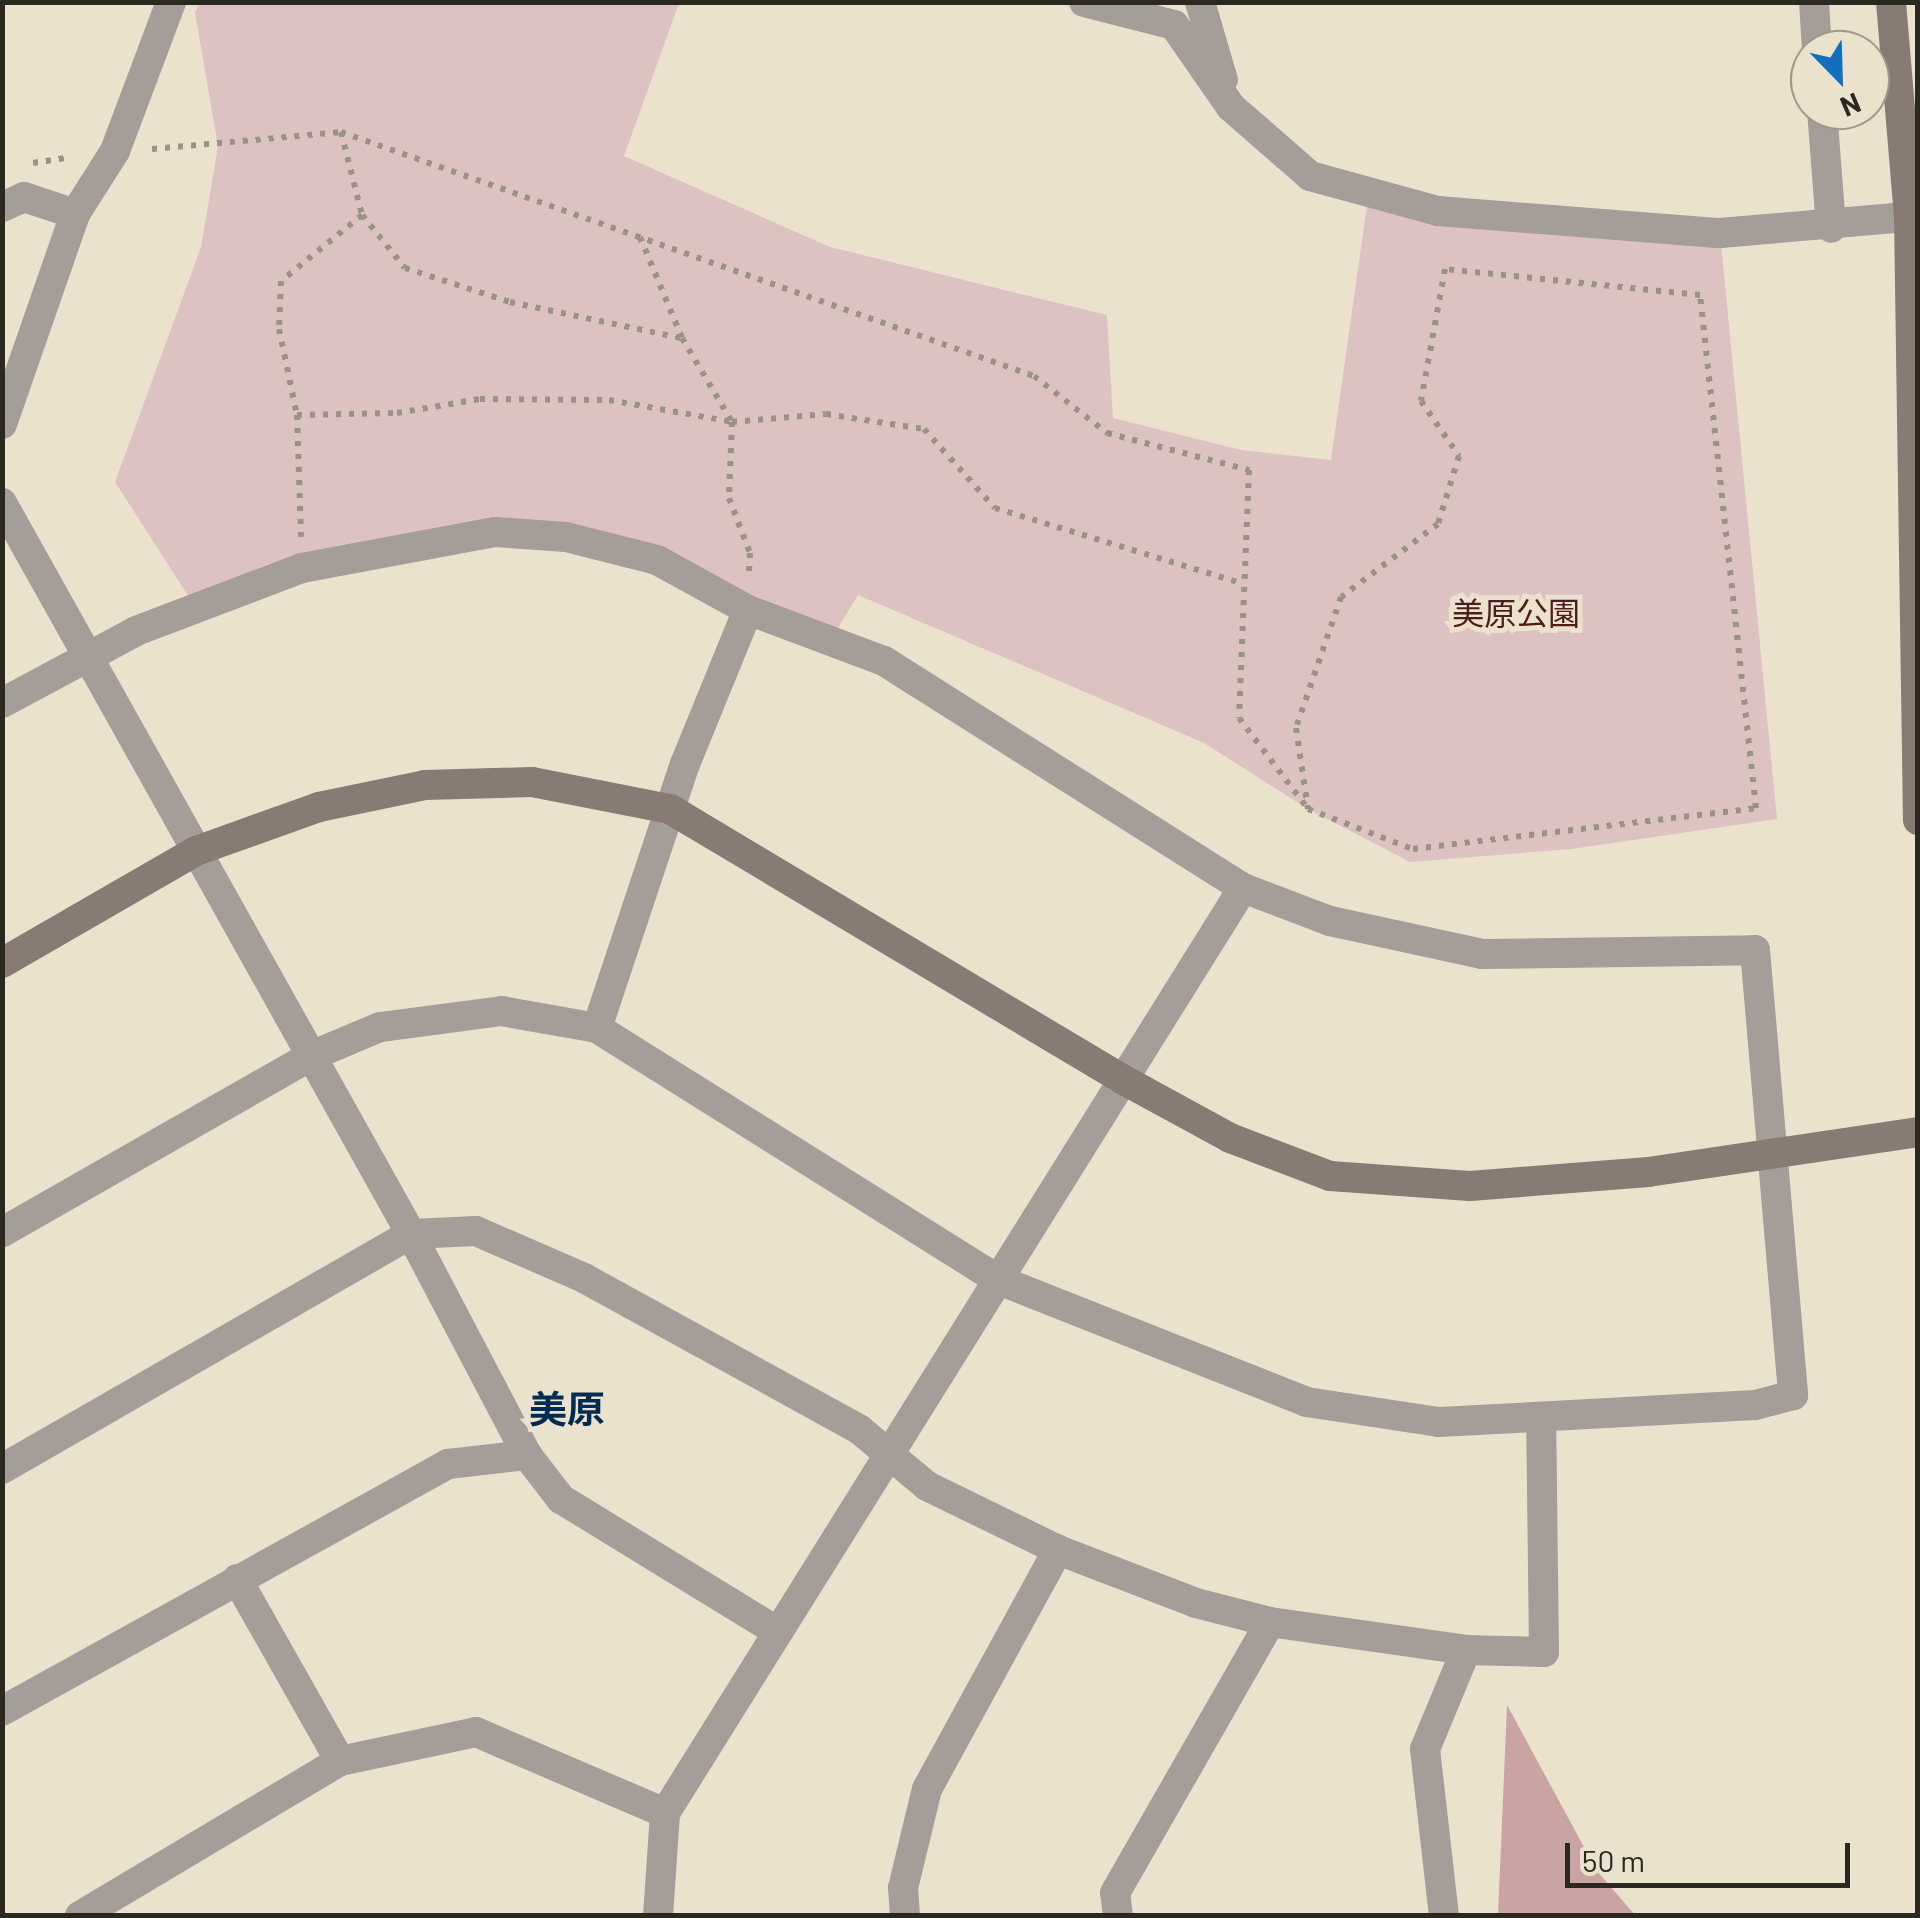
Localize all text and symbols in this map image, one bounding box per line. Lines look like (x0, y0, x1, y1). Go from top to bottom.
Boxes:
north arrow (1790, 30, 1890, 130)
text: N (1836, 86, 1866, 125)
park label: 美原公園 (1452, 593, 1580, 631)
district label: 美原 (529, 1386, 605, 1432)
scale bar (1570, 1823, 1855, 1885)
text: 50 m (1582, 1842, 1645, 1878)

